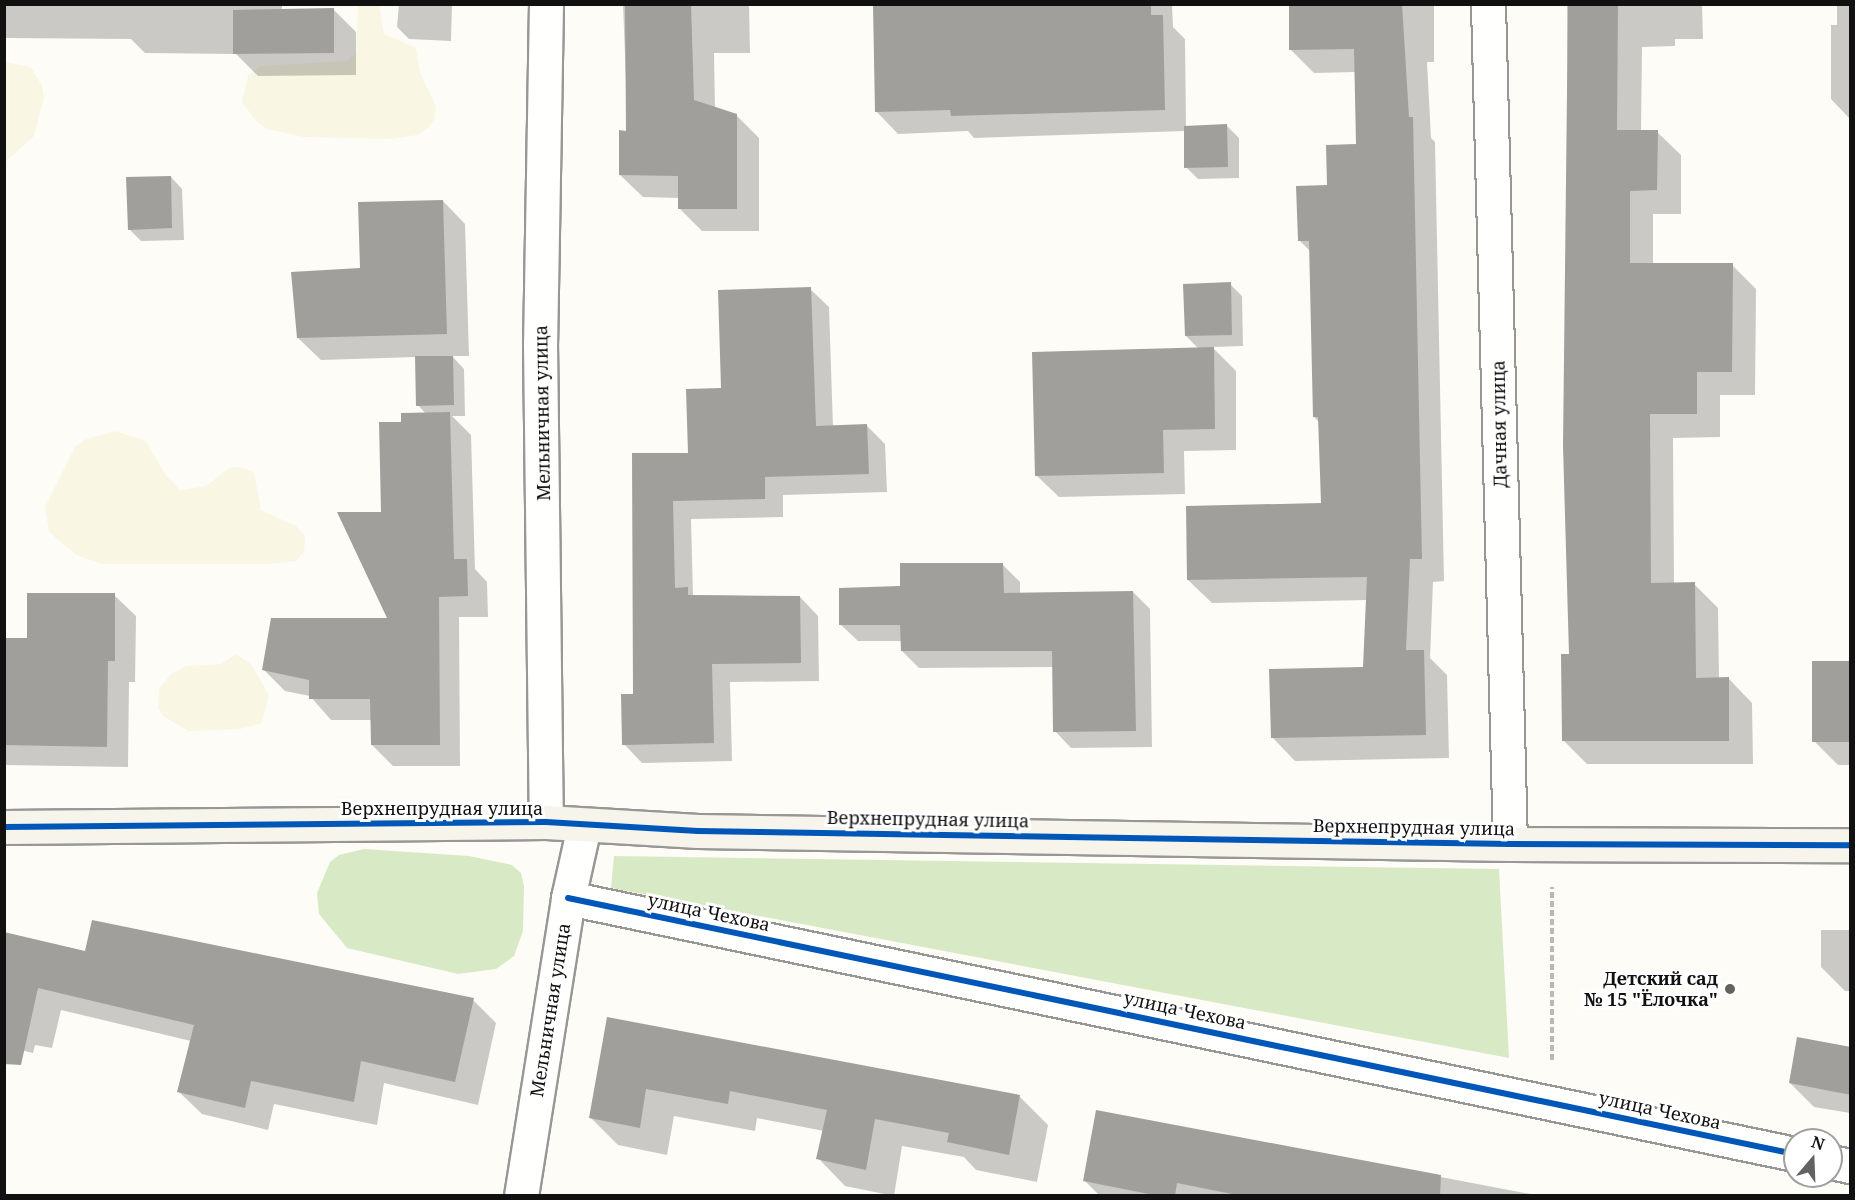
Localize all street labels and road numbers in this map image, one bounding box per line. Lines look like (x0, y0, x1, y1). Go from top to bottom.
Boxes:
street label: Мельничная улица (530, 325, 554, 501)
street label: Дачная улица (1487, 360, 1511, 488)
street label: Верхнепрудная улица (341, 797, 543, 819)
street label: Верхнепрудная улица (827, 806, 1029, 832)
street label: Верхнепрудная улица (1313, 814, 1515, 840)
street label: улица Чехова (646, 888, 772, 936)
street label: Мельничная улица (526, 921, 574, 1099)
street label: улица Чехова (1122, 986, 1248, 1034)
street label: улица Чехова (1597, 1086, 1723, 1134)

